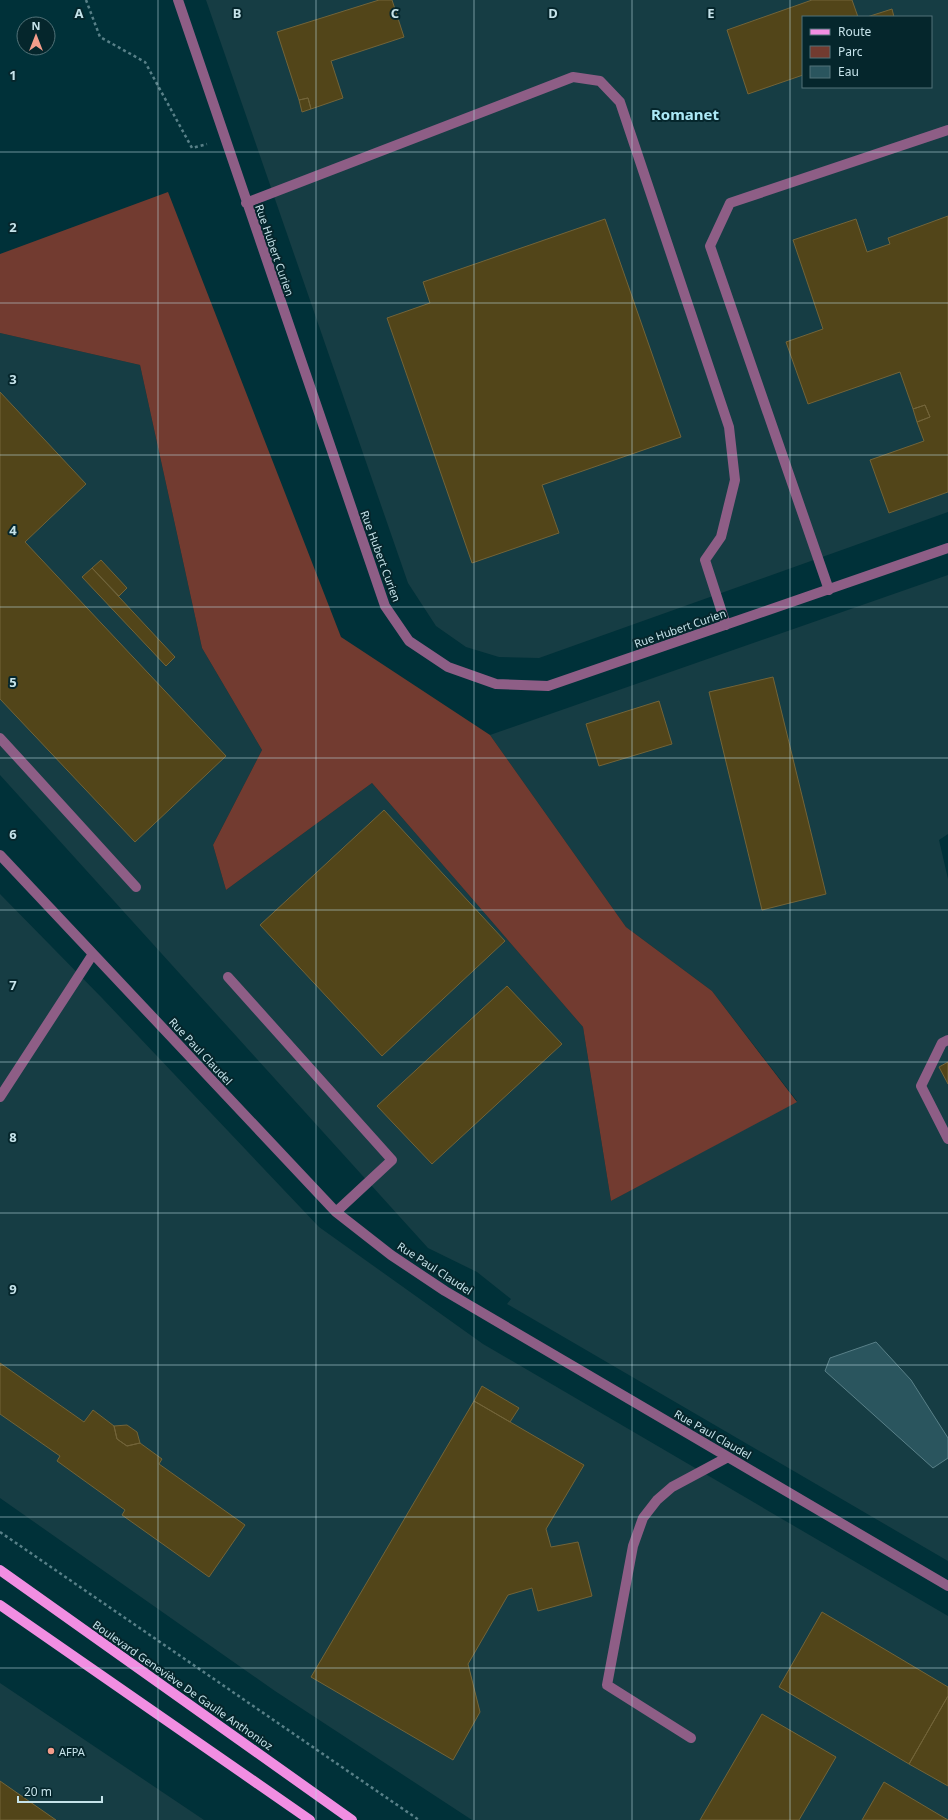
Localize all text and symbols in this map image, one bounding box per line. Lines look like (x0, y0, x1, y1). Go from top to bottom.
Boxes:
text: A (75, 4, 84, 22)
text: B (233, 4, 241, 22)
text: C (391, 4, 399, 22)
text: D (548, 4, 558, 22)
text: E (707, 4, 715, 22)
north arrow (16, 16, 56, 56)
legend (802, 16, 932, 88)
text: N (32, 18, 40, 33)
text: Route (838, 23, 871, 40)
text: Parc (838, 43, 863, 60)
text: Eau (838, 63, 859, 80)
text: 1 (9, 66, 17, 84)
district label: Romanet (651, 104, 720, 124)
street label: Rue Hubert Curien (252, 202, 298, 298)
text: 2 (9, 218, 17, 236)
text: 3 (9, 370, 17, 388)
street label: Rue Hubert Curien (358, 508, 404, 604)
text: 4 (9, 521, 17, 539)
street label: Rue Hubert Curien (632, 605, 728, 651)
text: 5 (9, 673, 17, 691)
text: 6 (9, 825, 17, 843)
text: 7 (9, 976, 17, 994)
street label: Rue Paul Claudel (166, 1014, 236, 1088)
text: 8 (9, 1128, 17, 1146)
street label: Rue Paul Claudel (395, 1238, 475, 1298)
text: 9 (9, 1280, 17, 1298)
street label: Rue Paul Claudel (672, 1406, 754, 1462)
street label: Boulevard Geneviève De Gaulle Anthonioz (90, 1617, 276, 1753)
place label: AFPA (59, 1744, 86, 1759)
marker: AFPA (46, 1746, 56, 1756)
scale bar (18, 1778, 102, 1804)
text: 20 m (24, 1783, 52, 1800)

